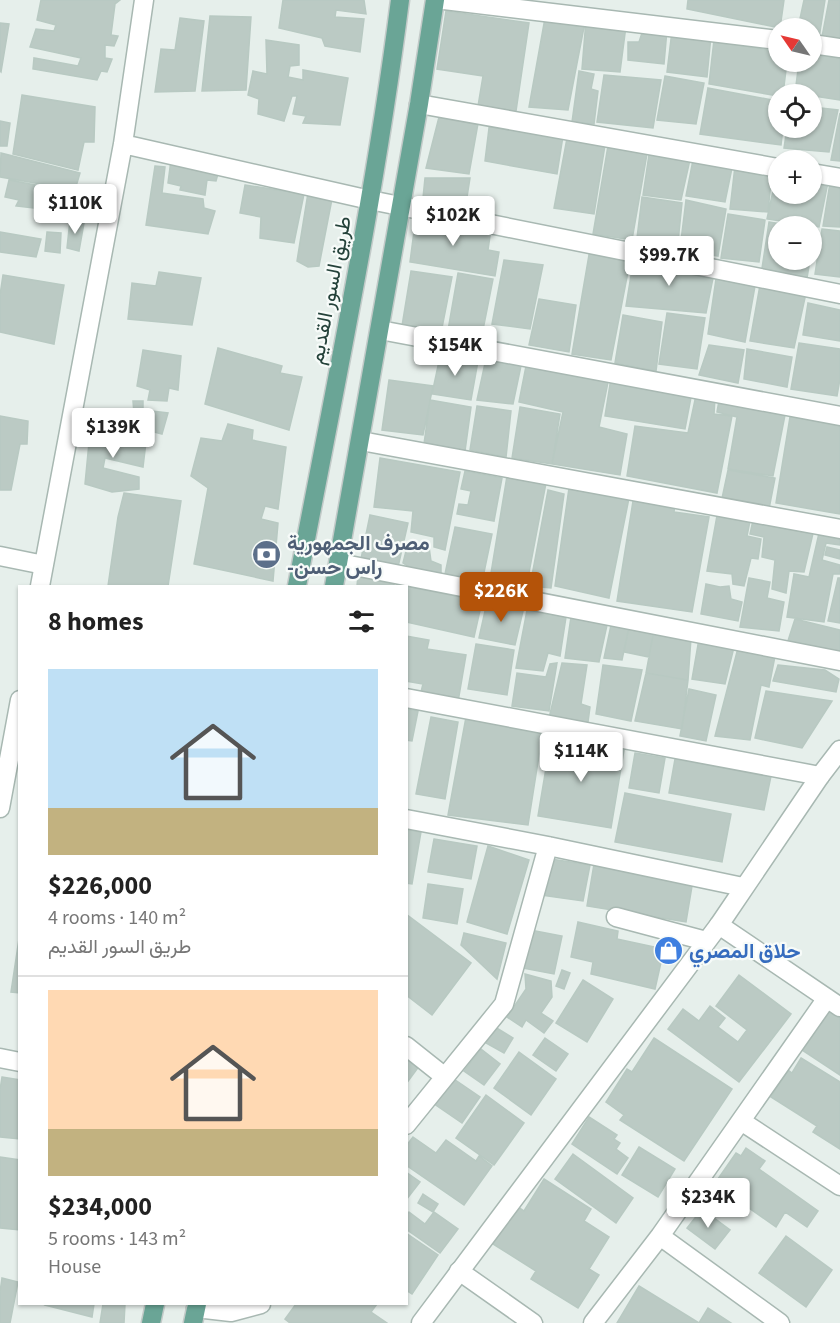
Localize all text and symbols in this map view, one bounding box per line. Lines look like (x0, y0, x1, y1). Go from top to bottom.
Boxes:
north arrow (768, 18, 822, 72)
map controls (768, 18, 822, 270)
button: locate (768, 84, 822, 138)
button: + (768, 150, 822, 204)
pin: $110K (33, 184, 117, 235)
text: $110K (48, 189, 102, 217)
pin: $102K (411, 196, 495, 247)
text: $102K (426, 201, 480, 229)
street label: طريق السور القديم (301, 213, 359, 367)
button: − (768, 216, 822, 270)
pin: $99.7K (620, 236, 718, 287)
text: $99.7K (639, 241, 699, 269)
pin: $154K (413, 326, 497, 377)
text: $154K (428, 331, 482, 359)
pin: $139K (71, 408, 155, 459)
text: $139K (86, 413, 140, 441)
place label: مصرف الجمهورية -راس حسن (287, 528, 430, 582)
bank icon: مصرف الجمهورية -راس حسن (250, 539, 282, 571)
pin: $226K (459, 572, 543, 623)
text: $226K (474, 577, 528, 605)
text: 8 homes (48, 603, 143, 640)
icon: filters (345, 605, 378, 638)
icon: home (159, 708, 267, 816)
pin: $114K (539, 732, 623, 783)
text: $114K (554, 737, 608, 765)
text: $226,000 (48, 867, 152, 904)
text: 4 rooms · 140 m² (48, 904, 186, 932)
text: طريق السور القديم (48, 933, 191, 961)
shop icon: حلاق المصري (652, 935, 684, 967)
place label: حلاق المصري (689, 936, 801, 968)
icon: home (159, 1029, 267, 1137)
pin: $234K (666, 1178, 750, 1229)
text: $234K (681, 1183, 735, 1211)
text: $234,000 (48, 1188, 152, 1225)
text: 5 rooms · 143 m² (48, 1225, 186, 1253)
text: House (48, 1253, 101, 1281)

